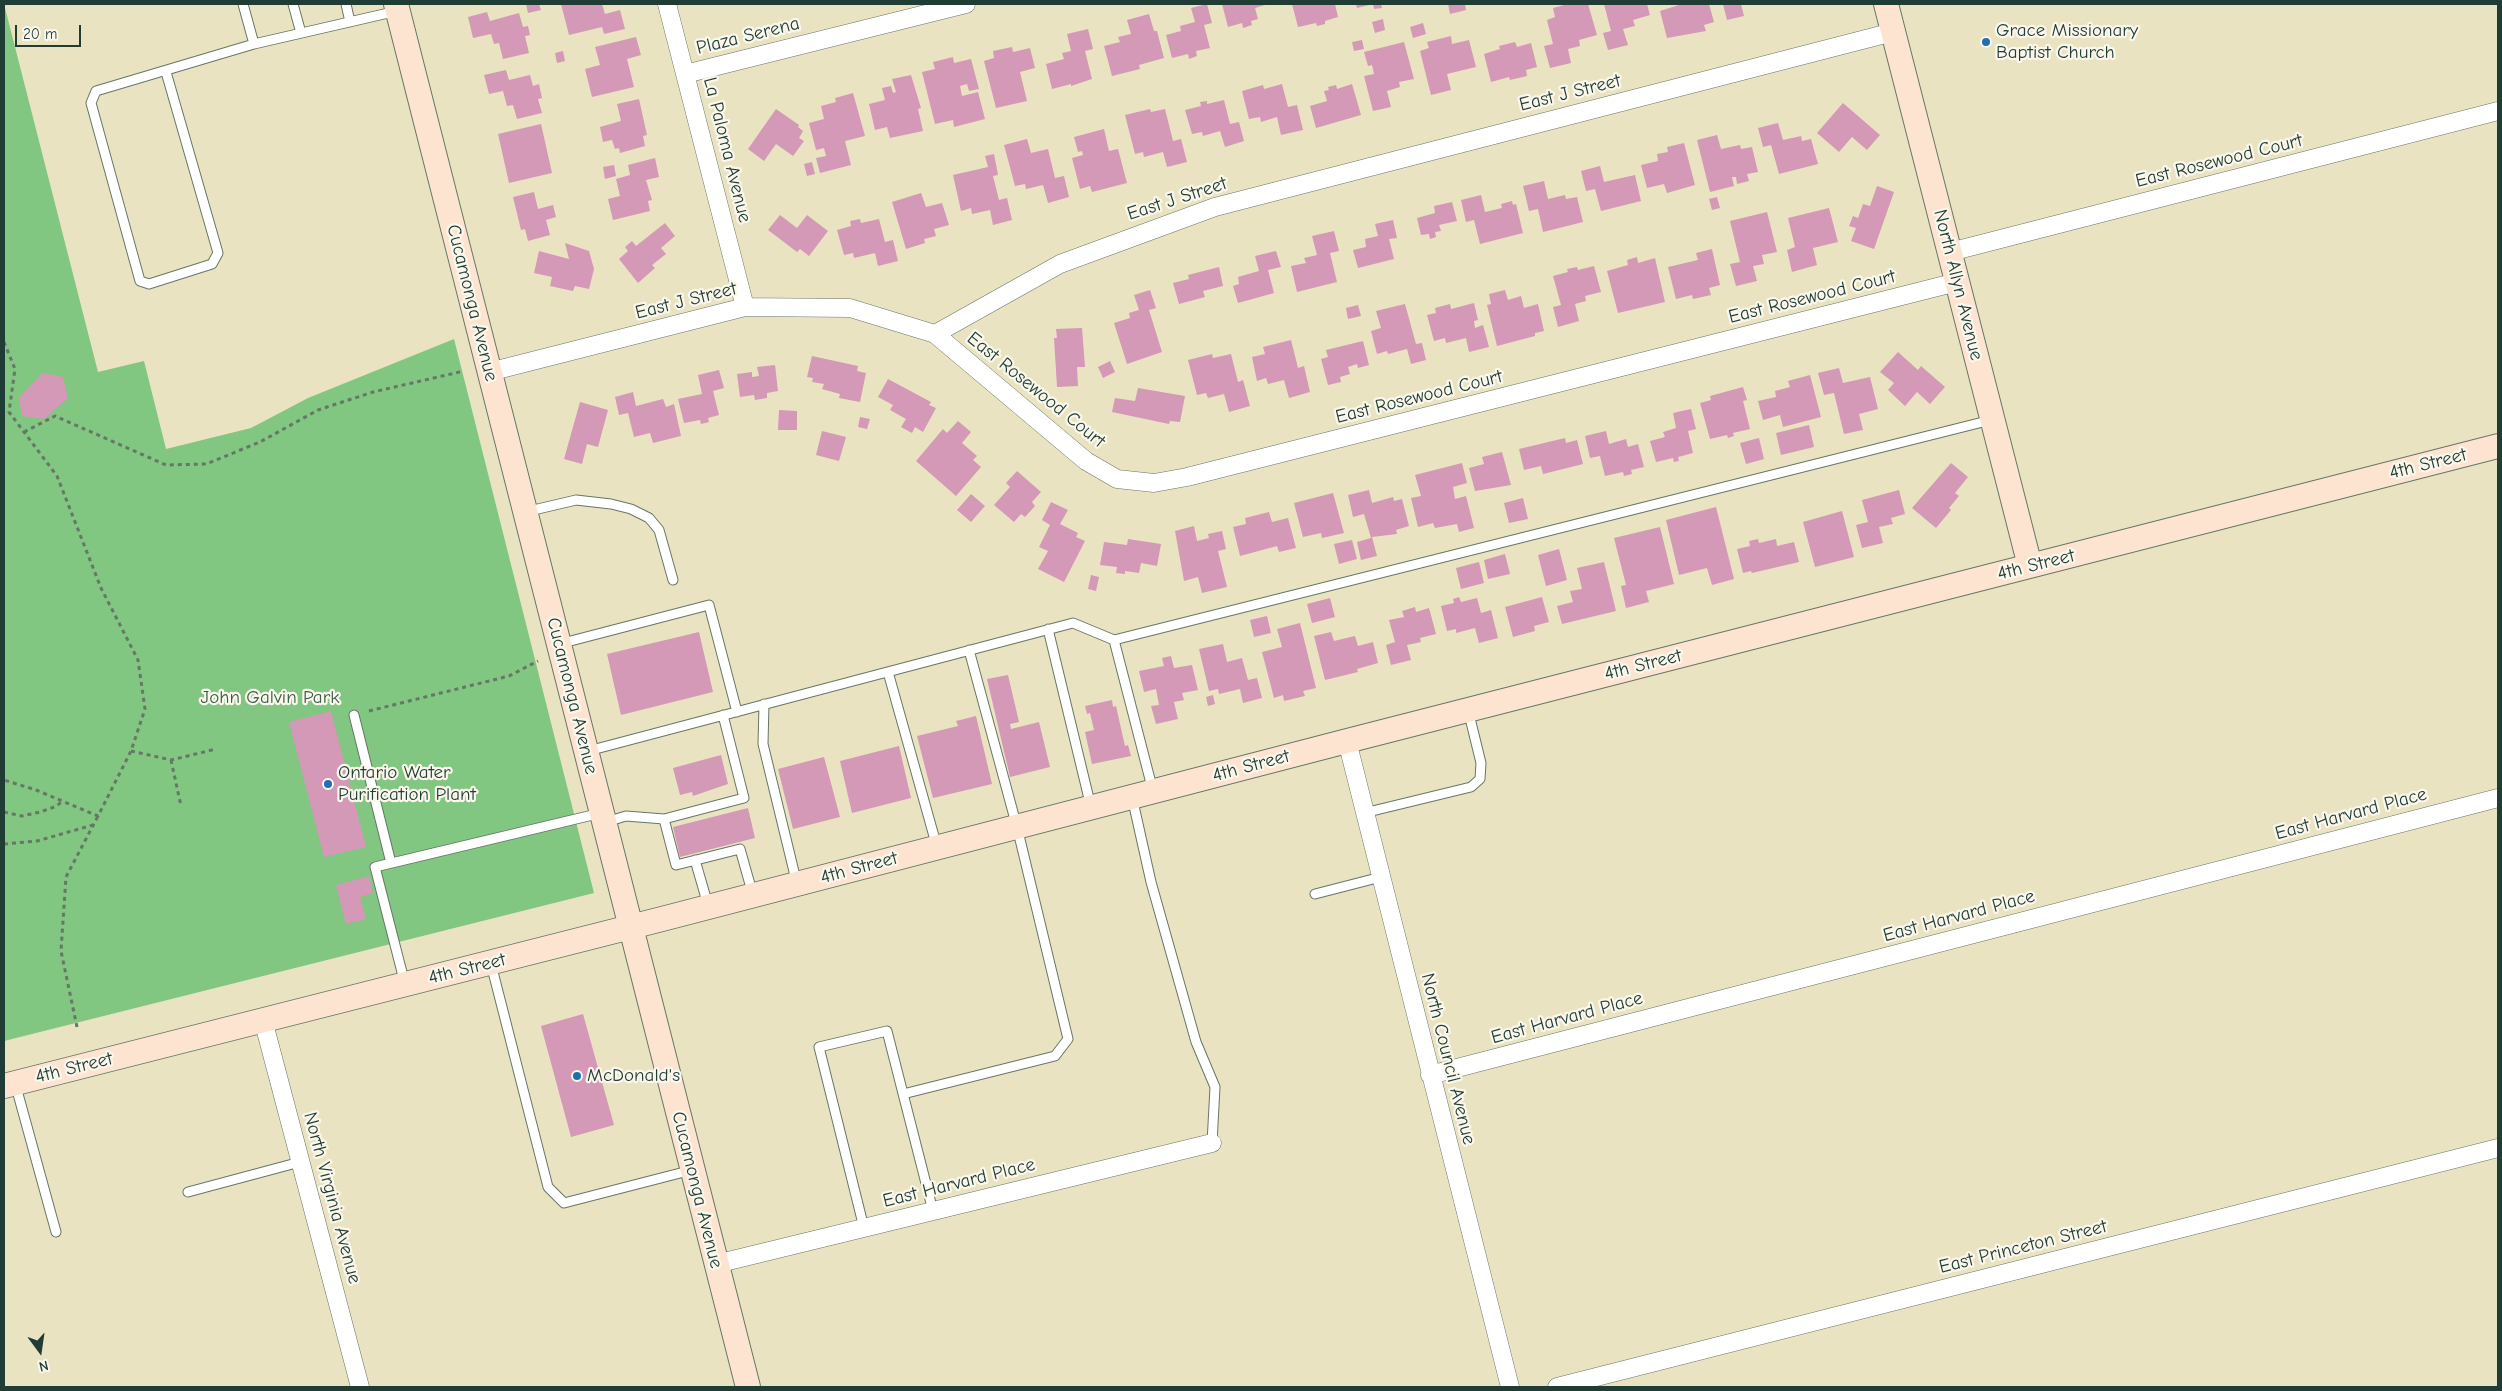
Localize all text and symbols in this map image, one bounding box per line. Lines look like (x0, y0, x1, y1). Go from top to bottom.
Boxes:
street label: Plaza Serena (694, 12, 802, 60)
scale bar (18, 15, 84, 47)
place label: Grace Missionary Baptist Church (1996, 20, 2138, 64)
text: 20 m (23, 25, 57, 43)
marker: Grace Missionary Baptist Church (1980, 36, 1992, 48)
street label: East J Street (1517, 69, 1623, 117)
street label: La Paloma Avenue (698, 75, 756, 225)
street label: East Rosewood Court (2133, 129, 2305, 193)
street label: East J Street (1124, 172, 1230, 226)
street label: North Allyn Avenue (1928, 207, 1988, 363)
street label: Cucamonga Avenue (442, 222, 502, 384)
street label: East Rosewood Court (1726, 265, 1898, 329)
street label: East J Street (633, 277, 739, 325)
street label: East Rosewood Court (962, 327, 1110, 453)
street label: East Rosewood Court (1333, 365, 1505, 429)
street label: 4th Street (2387, 443, 2469, 485)
street label: 4th Street (1995, 544, 2077, 586)
street label: Cucamonga Avenue (542, 615, 602, 777)
street label: 4th Street (1602, 644, 1684, 686)
park label: John Galvin Park (201, 687, 339, 709)
street label: 4th Street (1210, 745, 1292, 787)
place label: Ontario Water Purification Plant (338, 762, 476, 806)
marker: Ontario Water Purification Plant (322, 778, 334, 790)
street label: East Harvard Place (2273, 783, 2429, 845)
street label: 4th Street (818, 847, 900, 889)
street label: East Harvard Place (1881, 885, 2037, 947)
street label: 4th Street (426, 948, 508, 990)
street label: North Council Avenue (1416, 971, 1480, 1147)
street label: East Harvard Place (1489, 987, 1645, 1049)
street label: 4th Street (33, 1047, 115, 1089)
place label: McDonald's (587, 1065, 680, 1087)
marker: McDonald's (571, 1070, 583, 1082)
street label: Cucamonga Avenue (667, 1109, 727, 1271)
street label: North Virginia Avenue (298, 1110, 366, 1286)
street label: East Harvard Place (881, 1153, 1037, 1213)
street label: East Princeton Street (1937, 1215, 2109, 1279)
north arrow (15, 1326, 65, 1376)
text: N (37, 1357, 50, 1375)

